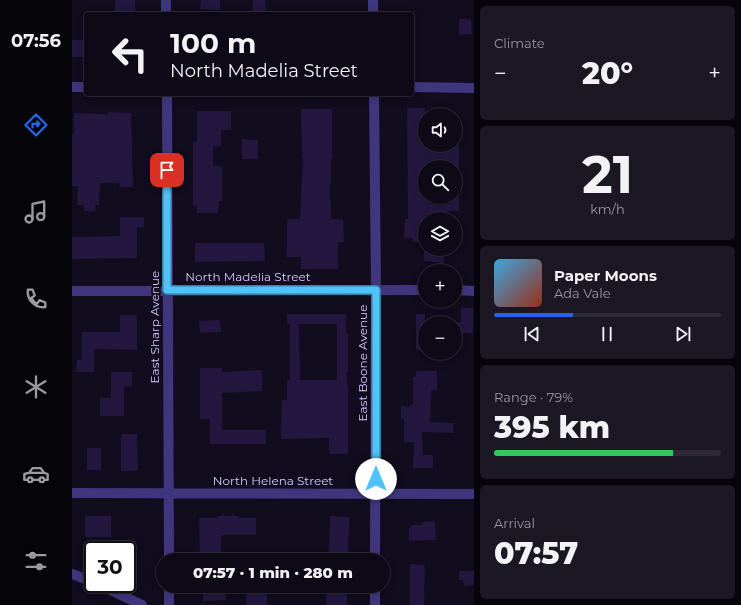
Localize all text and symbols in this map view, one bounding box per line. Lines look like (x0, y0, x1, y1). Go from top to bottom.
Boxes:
text: 100 m (170, 26, 256, 60)
icon: left (104, 28, 156, 80)
text: 07:56 (11, 30, 61, 52)
text: Climate (494, 35, 545, 51)
text: 20° (582, 55, 633, 92)
text: North Madelia Street (170, 60, 358, 82)
text: − (494, 60, 507, 87)
text: + (708, 60, 721, 87)
map controls (418, 108, 462, 360)
button: sound (418, 108, 462, 152)
icon: directions (22, 111, 50, 139)
text: 21 (582, 143, 633, 206)
pin (150, 153, 184, 187)
icon: arrive (156, 159, 178, 181)
button: search (418, 160, 462, 204)
icon: music (22, 198, 50, 226)
text: km/h (590, 201, 625, 217)
button: layers (418, 212, 462, 256)
button: + (418, 264, 462, 308)
text: Paper Moons (554, 266, 657, 285)
street label: North Madelia Street (185, 269, 311, 284)
street label: East Sharp Avenue (147, 271, 162, 383)
icon: phone (22, 285, 50, 313)
text: Ada Vale (554, 285, 611, 301)
street label: East Boone Avenue (355, 305, 370, 421)
button: − (418, 316, 462, 360)
icon: previous (521, 323, 543, 345)
icon: pause (596, 323, 618, 345)
icon: next (672, 323, 694, 345)
icon: climate (22, 373, 50, 401)
text: Range · 79% (494, 389, 573, 405)
text: 395 km (494, 409, 610, 446)
position arrow (355, 458, 397, 500)
icon: car (22, 460, 50, 488)
street label: North Helena Street (213, 473, 333, 488)
text: Arrival (494, 515, 535, 531)
text: 07:57 (494, 535, 578, 572)
speed limit sign: 30 (84, 541, 136, 593)
icon: filters (22, 547, 50, 575)
text: 07:57 · 1 min · 280 m (193, 563, 353, 582)

